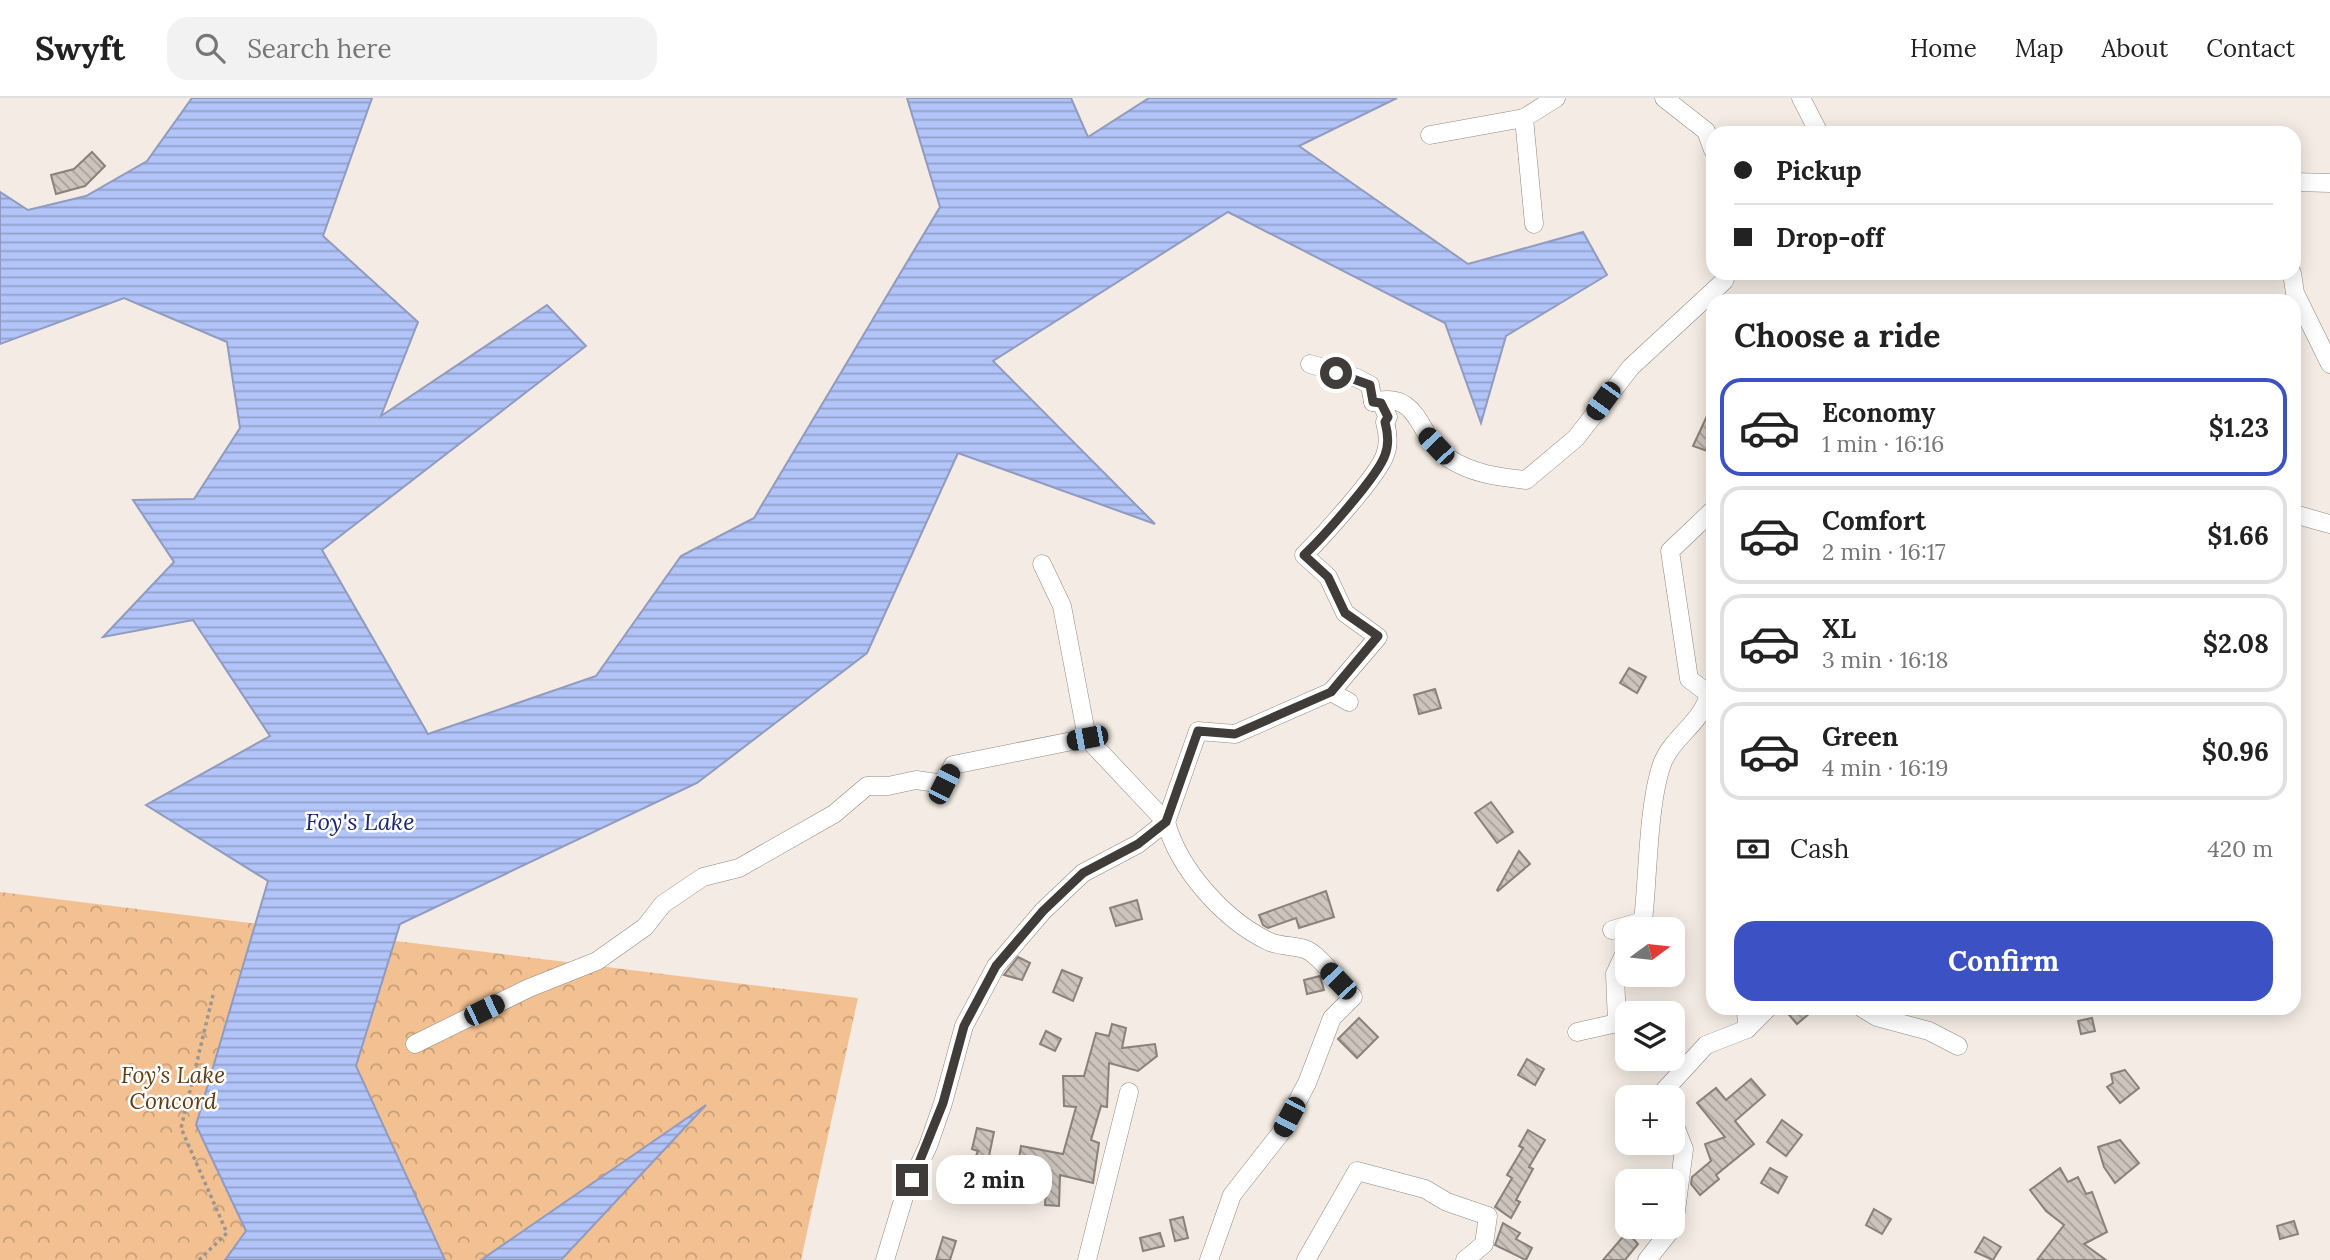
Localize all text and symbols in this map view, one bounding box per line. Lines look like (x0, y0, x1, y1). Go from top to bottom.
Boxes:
search box (167, 17, 657, 80)
text: Swyft (35, 27, 125, 69)
icon: search (191, 29, 229, 67)
text: Search here (247, 32, 391, 65)
text: Home (1910, 33, 1977, 64)
text: Map (2015, 33, 2064, 64)
text: About (2102, 33, 2168, 64)
text: Contact (2206, 33, 2295, 64)
text: Pickup (1776, 154, 1862, 187)
text: Drop-off (1776, 221, 1884, 254)
text: Choose a ride (1734, 315, 1941, 356)
route start (1320, 357, 1352, 389)
car (1583, 378, 1624, 424)
icon: car (1738, 396, 1801, 459)
text: Economy (1822, 396, 1935, 429)
text: $1.23 (2209, 411, 2269, 444)
car (1414, 423, 1459, 469)
text: 1 min · 16:16 (1822, 429, 1944, 458)
icon: car (1738, 504, 1801, 567)
text: Comfort (1822, 504, 1926, 537)
text: $1.66 (2207, 519, 2269, 552)
text: 2 min · 16:17 (1822, 537, 1946, 566)
icon: car (1738, 612, 1801, 675)
text: XL (1822, 612, 1856, 645)
text: $2.08 (2203, 627, 2269, 660)
text: 3 min · 16:18 (1822, 645, 1948, 674)
icon: car (1738, 720, 1801, 783)
text: Green (1822, 720, 1898, 753)
car (1065, 724, 1110, 752)
text: $0.96 (2202, 735, 2269, 768)
text: 4 min · 16:19 (1822, 753, 1948, 782)
car (926, 761, 963, 807)
water label: Foy's Lake (305, 806, 415, 837)
icon: cash (1734, 830, 1772, 868)
text: Cash (1790, 832, 1849, 865)
text: 420 m (2207, 834, 2273, 863)
north arrow (1615, 917, 1685, 987)
map controls (1615, 917, 1685, 1239)
button: Confirm (1734, 921, 2273, 1001)
car (1316, 959, 1361, 1003)
car (461, 991, 508, 1029)
button: layers (1615, 1001, 1685, 1071)
park label: Foy’s Lake Concord (121, 1060, 225, 1115)
button: + (1615, 1085, 1685, 1155)
car (1270, 1094, 1309, 1140)
callout: 2 min (936, 1156, 1052, 1204)
route end (896, 1164, 928, 1196)
text: 2 min (963, 1165, 1025, 1194)
button: − (1615, 1169, 1685, 1239)

